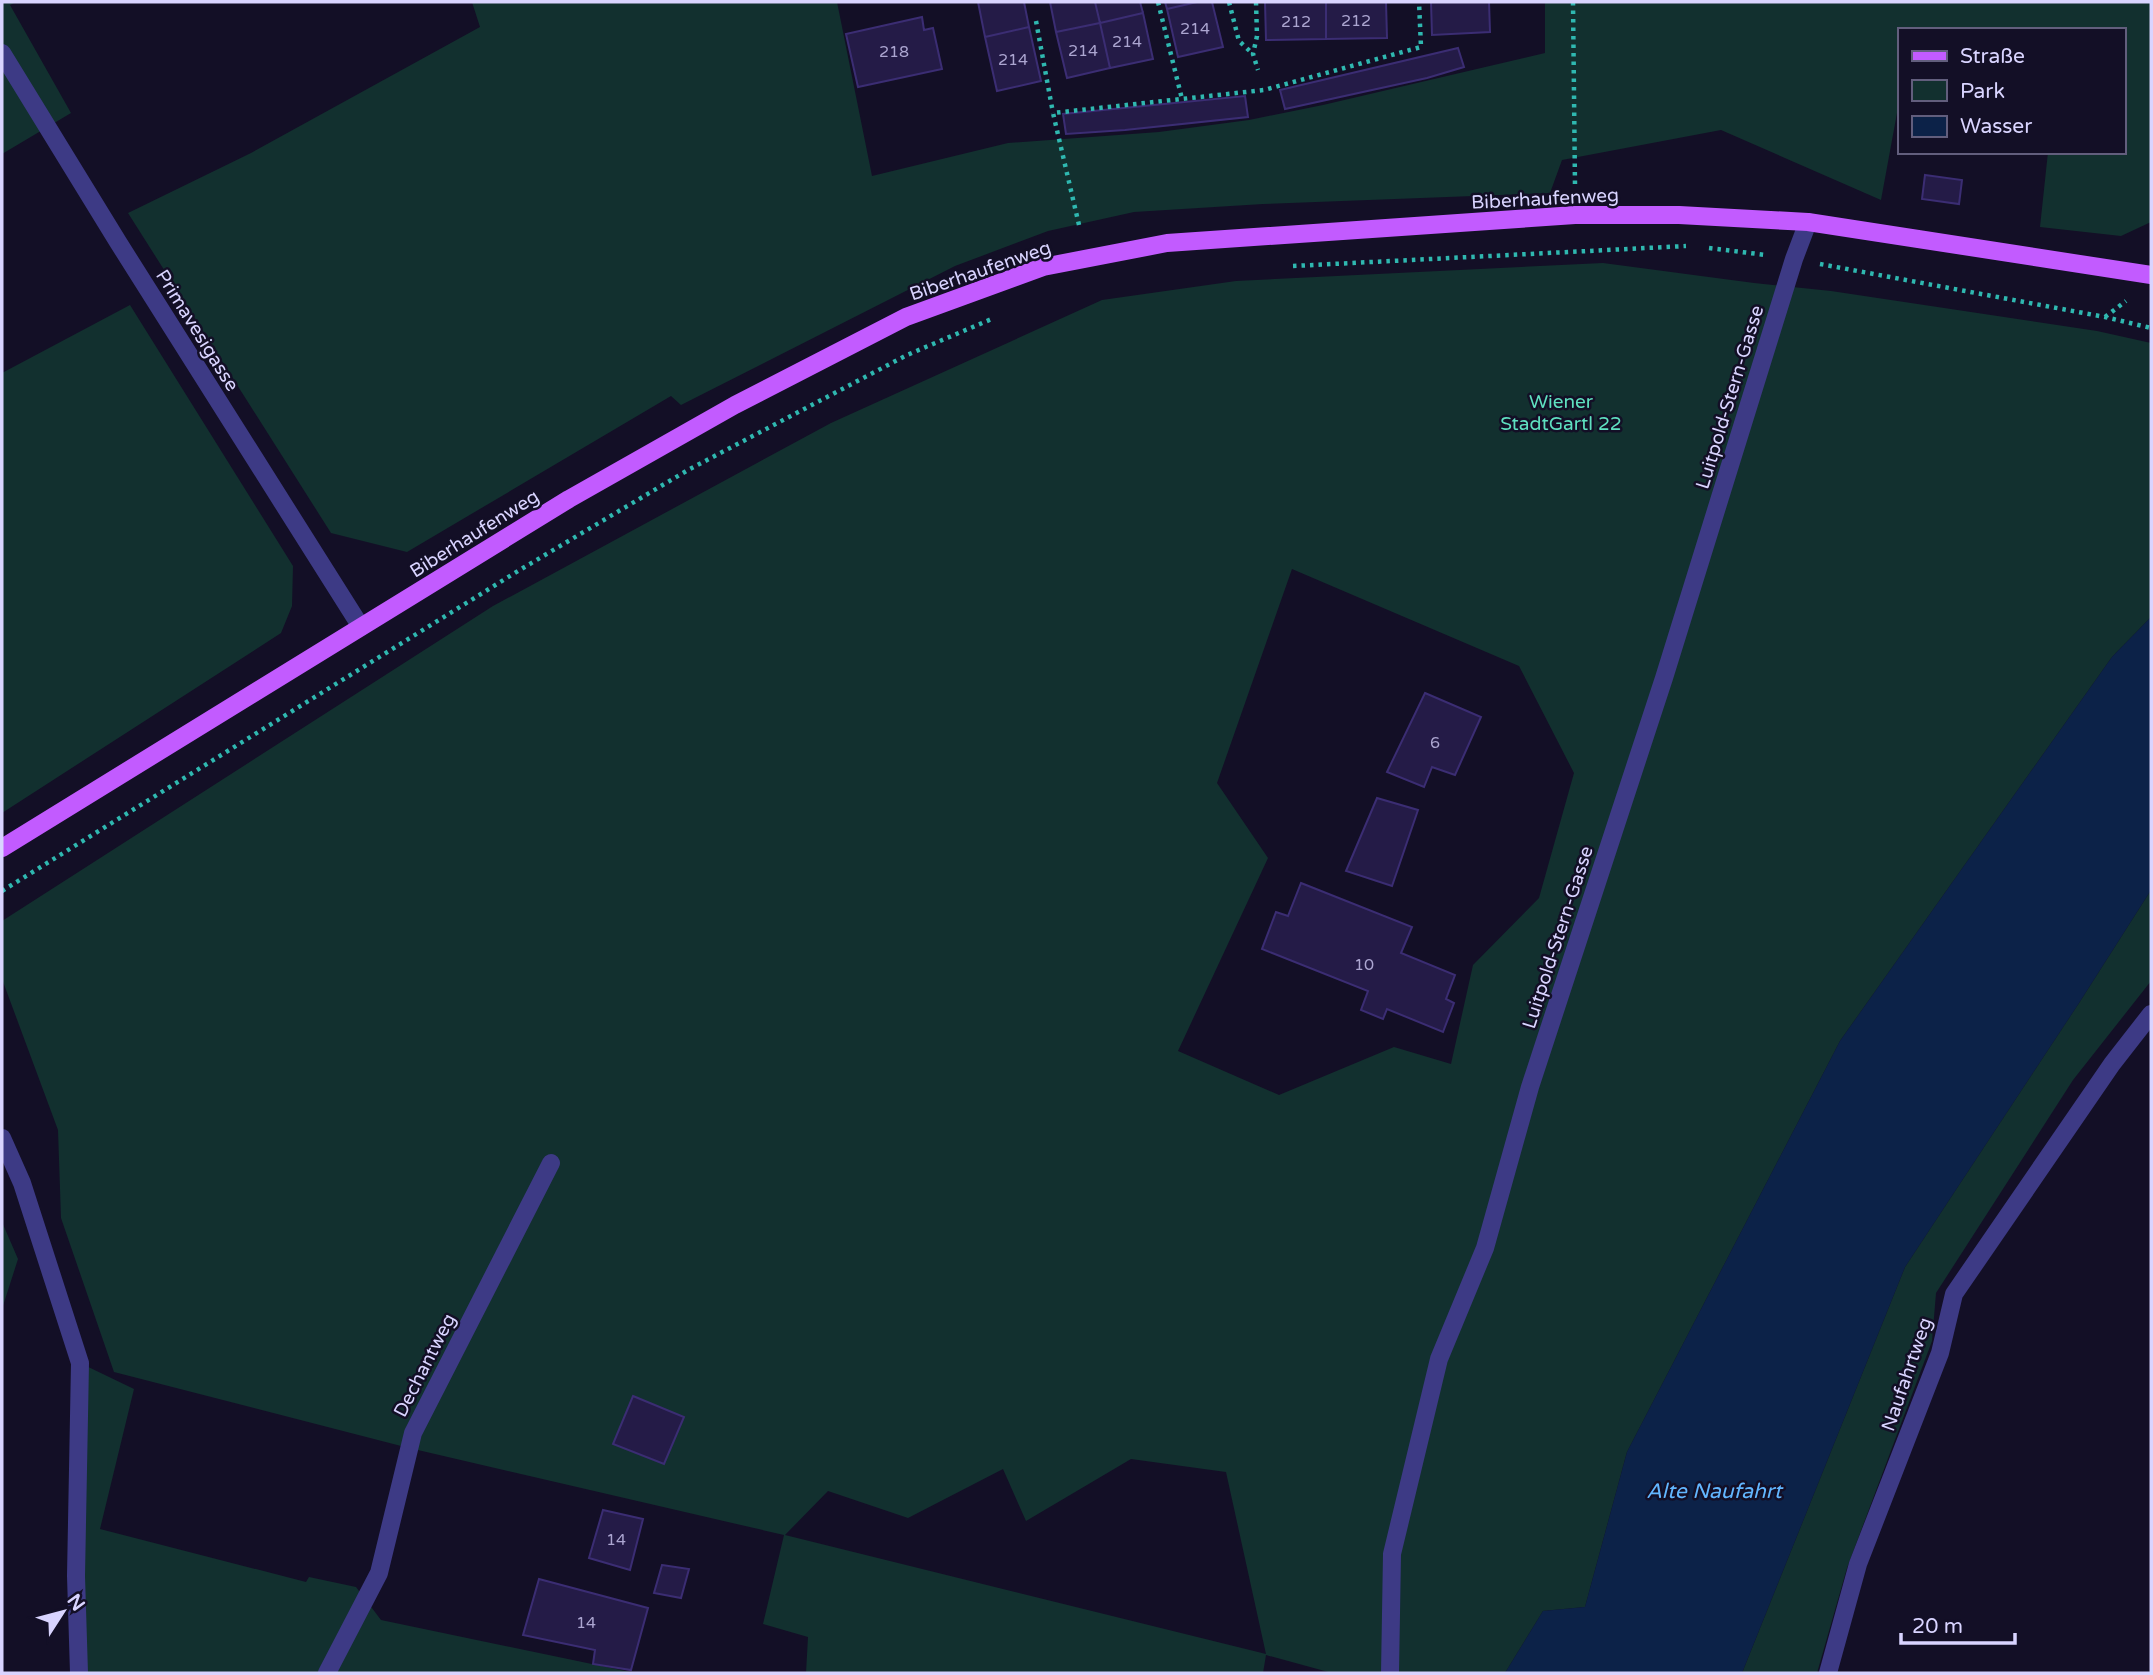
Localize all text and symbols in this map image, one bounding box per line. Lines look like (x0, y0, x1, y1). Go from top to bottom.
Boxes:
house number: 212 (1341, 11, 1371, 31)
house number: 212 (1281, 12, 1311, 32)
house number: 214 (1180, 19, 1210, 39)
legend (1898, 28, 2125, 154)
house number: 214 (1112, 32, 1142, 52)
house number: 214 (1068, 41, 1098, 61)
house number: 218 (879, 42, 909, 62)
text: Straße (1960, 44, 2025, 69)
house number: 214 (998, 50, 1028, 70)
text: Park (1960, 79, 2005, 104)
text: Wasser (1960, 114, 2032, 139)
street label: Biberhaufenweg (1471, 184, 1620, 214)
street label: Biberhaufenweg (907, 236, 1054, 305)
street label: Primavesigasse (151, 266, 243, 395)
street label: Luitpold-Stern-Gasse (1692, 303, 1768, 492)
park label: Wiener StadtGartl 22 (1500, 391, 1622, 435)
street label: Biberhaufenweg (406, 485, 543, 582)
house number: 6 (1430, 733, 1440, 753)
street label: Luitpold-Stern-Gasse (1518, 843, 1598, 1031)
house number: 10 (1354, 955, 1374, 975)
street label: Dechantweg (389, 1310, 460, 1421)
street label: Naufahrtweg (1877, 1315, 1937, 1434)
water label: Alte Naufahrt (1646, 1479, 1784, 1504)
house number: 14 (606, 1530, 626, 1550)
north arrow (28, 1577, 98, 1647)
text: N (63, 1590, 89, 1615)
scale bar (1901, 1602, 2015, 1646)
house number: 14 (576, 1613, 596, 1633)
text: 20 m (1912, 1614, 1963, 1639)

